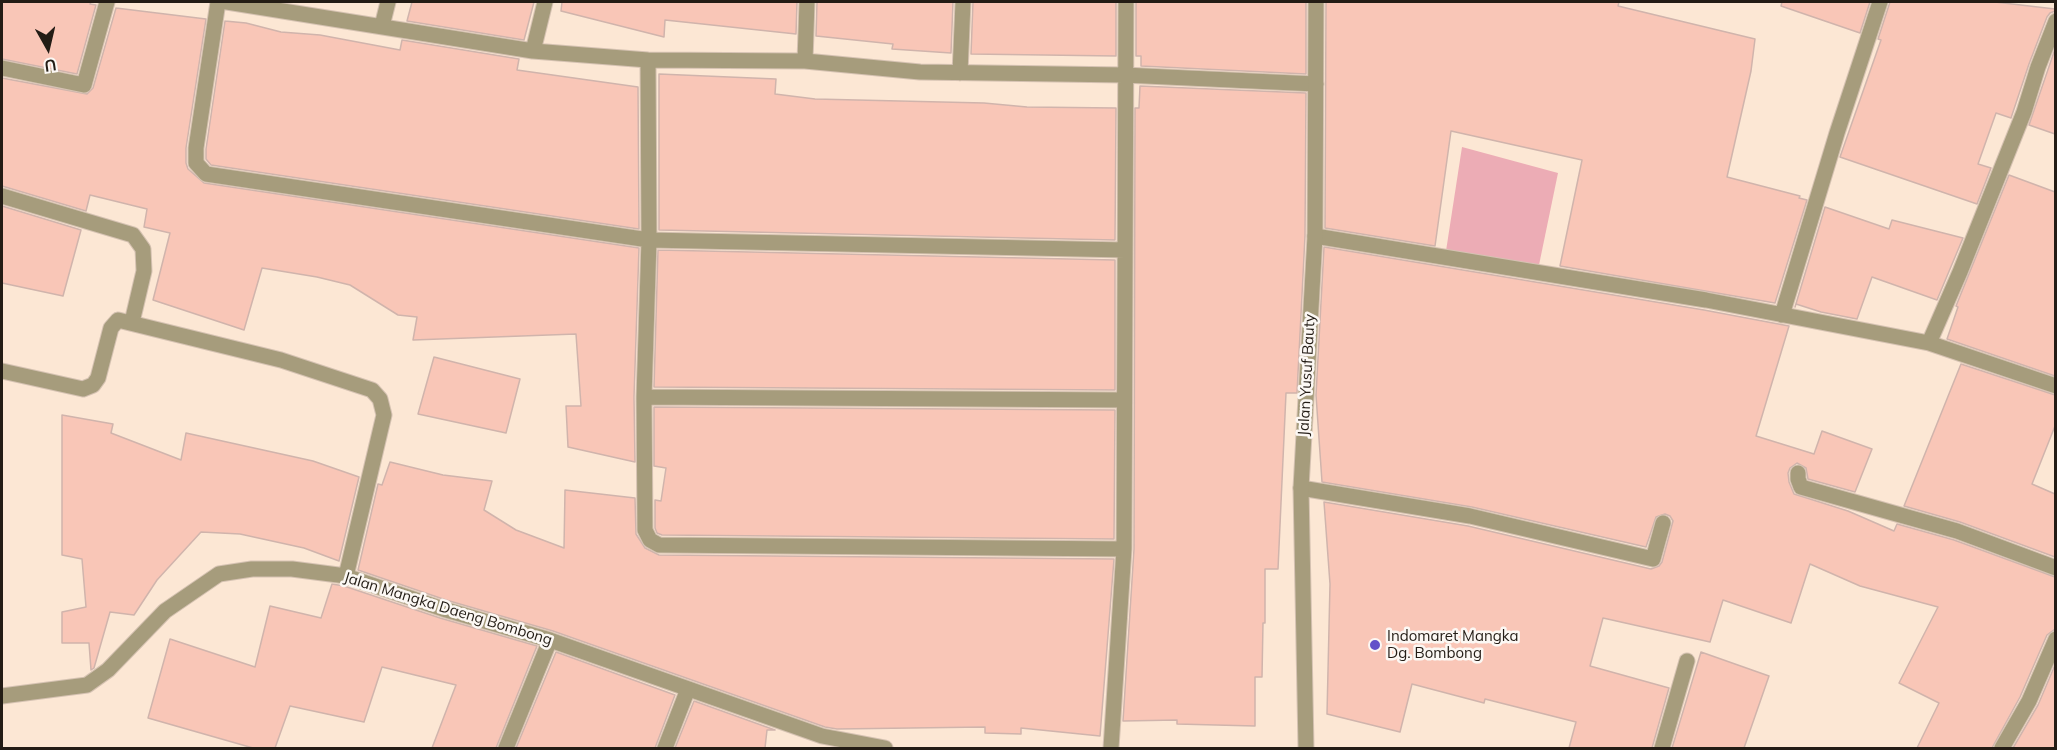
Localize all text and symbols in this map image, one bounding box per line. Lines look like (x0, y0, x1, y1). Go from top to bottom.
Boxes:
north arrow (18, 18, 78, 78)
text: U (43, 55, 58, 77)
street label: Jalan Yusuf Bauty (1295, 314, 1319, 436)
street label: Jalan Mangka Daeng Bombong (342, 569, 554, 649)
place label: Indomaret Mangka Dg. Bombong (1387, 627, 1518, 662)
marker: Indomaret Mangka Dg. Bombong (1368, 638, 1382, 652)

